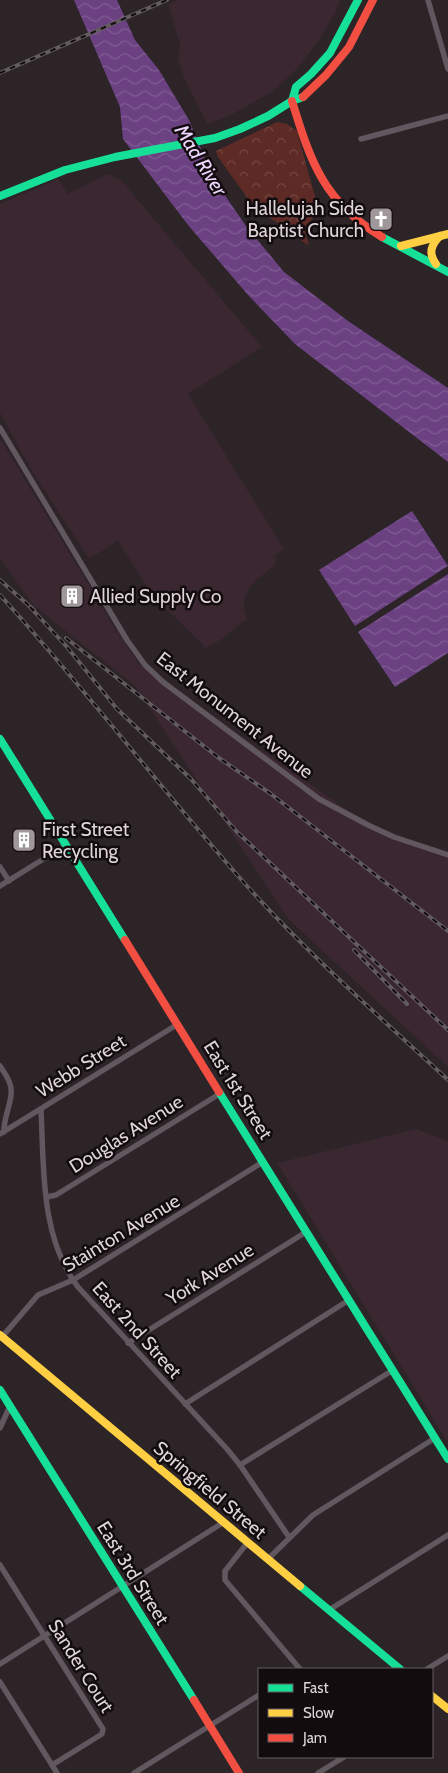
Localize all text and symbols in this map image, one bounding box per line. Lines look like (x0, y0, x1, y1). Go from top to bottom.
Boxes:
water label: Mad River (169, 119, 233, 201)
place label: Hallelujah Side Baptist Church (246, 197, 364, 242)
church icon: Hallelujah Side Baptist Church (368, 206, 394, 232)
building icon: Allied Supply Co (59, 583, 85, 609)
place label: Allied Supply Co (90, 585, 221, 608)
street label: East Monument Avenue (152, 647, 318, 783)
place label: First Street Recycling (42, 818, 130, 863)
building icon: First Street Recycling (11, 827, 37, 853)
street label: Webb Street (32, 1029, 130, 1103)
street label: East 1st Street (199, 1037, 278, 1144)
street label: Douglas Avenue (65, 1090, 187, 1178)
street label: Stainton Avenue (58, 1189, 184, 1277)
street label: York Avenue (161, 1238, 258, 1310)
street label: East 2nd Street (87, 1277, 187, 1384)
street label: Springfield Street (149, 1436, 271, 1544)
street label: East 3rd Street (92, 1517, 174, 1630)
street label: Sander Court (43, 1615, 119, 1717)
legend (258, 1668, 433, 1758)
text: Fast (303, 1679, 328, 1697)
text: Slow (303, 1704, 334, 1722)
text: Jam (302, 1729, 327, 1747)

